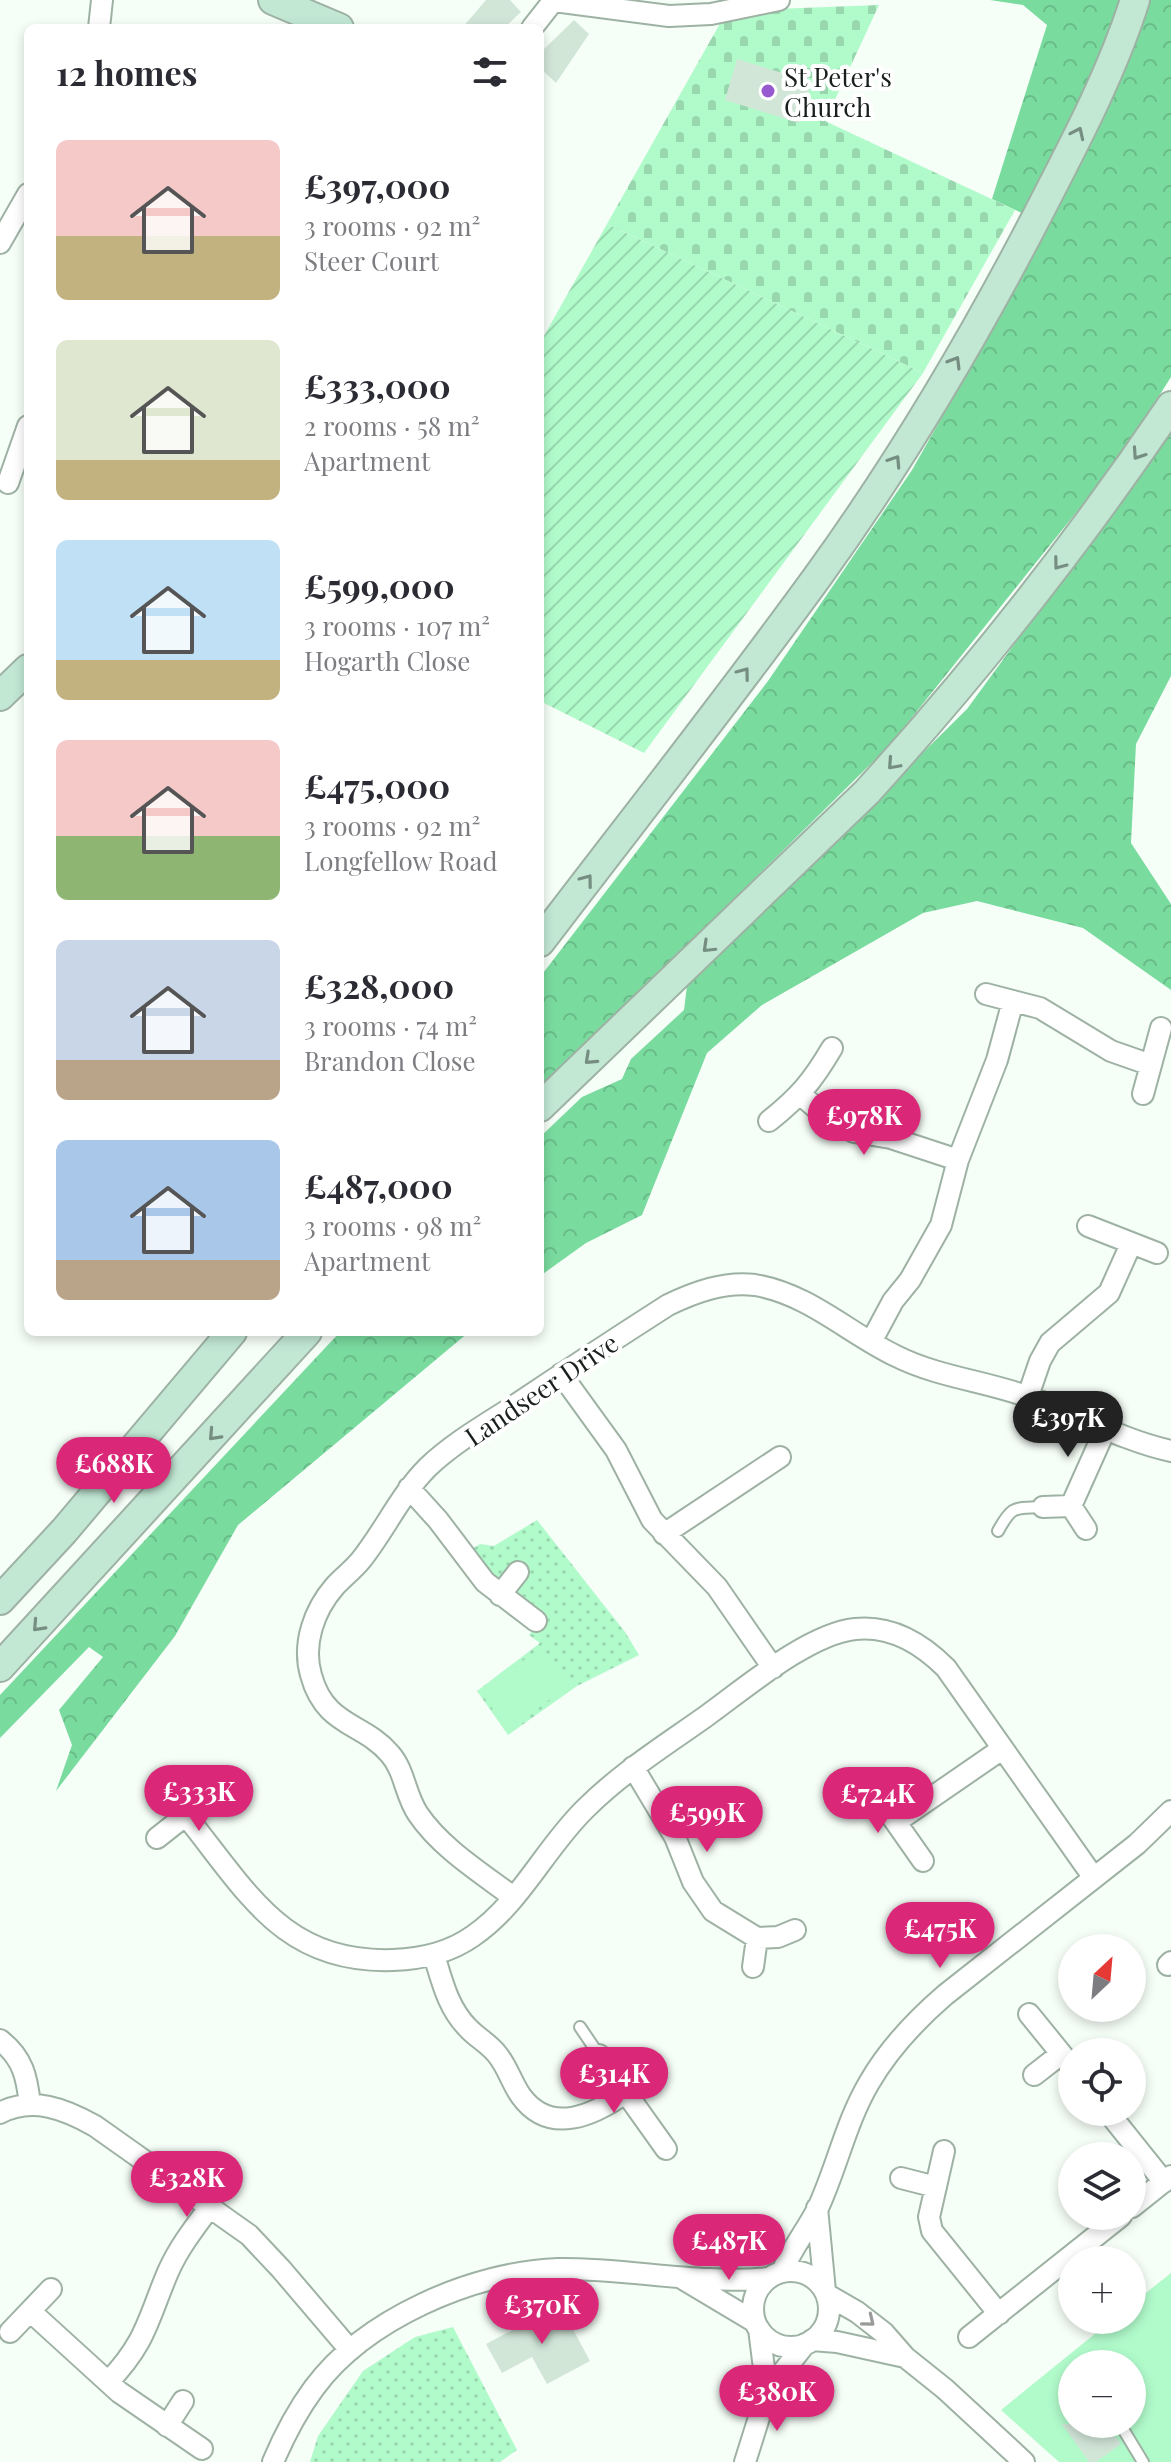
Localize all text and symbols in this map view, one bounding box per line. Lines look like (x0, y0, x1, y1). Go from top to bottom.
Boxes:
text: 12 homes (56, 49, 197, 95)
icon: filters (468, 50, 512, 94)
place label: St Peter's Church (784, 59, 892, 124)
marker: St Peter's Church (759, 82, 777, 100)
one-way arrow (1068, 127, 1084, 141)
text: £397,000 (304, 162, 450, 208)
icon: home (120, 172, 216, 268)
text: 3 rooms · 92 m² (304, 208, 480, 243)
text: Steer Court (304, 243, 439, 278)
one-way arrow (945, 356, 961, 371)
text: £333,000 (304, 362, 451, 408)
icon: home (120, 372, 216, 468)
text: 2 rooms · 58 m² (304, 408, 480, 443)
text: Apartment (304, 443, 430, 478)
one-way arrow (1133, 445, 1148, 460)
one-way arrow (885, 455, 900, 470)
one-way arrow (1054, 556, 1068, 570)
text: £599,000 (304, 562, 455, 608)
icon: home (120, 572, 216, 668)
text: 3 rooms · 107 m² (304, 608, 490, 643)
text: Hogarth Close (304, 643, 471, 678)
one-way arrow (735, 667, 749, 682)
one-way arrow (888, 755, 902, 770)
text: £475,000 (304, 762, 450, 808)
icon: home (120, 772, 216, 868)
text: 3 rooms · 92 m² (304, 808, 480, 843)
text: Longfellow Road (304, 843, 498, 878)
one-way arrow (578, 874, 592, 889)
one-way arrow (703, 938, 717, 952)
text: £328,000 (304, 962, 454, 1008)
icon: home (120, 972, 216, 1068)
text: 3 rooms · 74 m² (304, 1008, 477, 1043)
text: Brandon Close (304, 1043, 476, 1078)
one-way arrow (585, 1050, 600, 1064)
pin: £978K (808, 1089, 920, 1157)
text: £978K (826, 1097, 902, 1132)
text: £487,000 (304, 1162, 453, 1208)
icon: home (120, 1172, 216, 1268)
text: 3 rooms · 98 m² (304, 1208, 481, 1243)
text: Apartment (304, 1243, 430, 1278)
street label: Landseer Drive (457, 1325, 625, 1453)
pin: £397K (1012, 1391, 1124, 1459)
text: £397K (1031, 1399, 1105, 1434)
one-way arrow (209, 1426, 224, 1440)
pin: £688K (58, 1437, 170, 1505)
text: £688K (74, 1445, 154, 1480)
one-way arrow (32, 1617, 47, 1631)
pin: £333K (143, 1765, 255, 1833)
pin: £724K (822, 1767, 934, 1835)
text: £333K (162, 1773, 236, 1808)
text: £724K (841, 1775, 915, 1810)
pin: £599K (651, 1786, 763, 1854)
text: £599K (669, 1794, 745, 1829)
pin: £475K (884, 1902, 996, 1970)
text: £475K (904, 1910, 976, 1945)
north arrow (1058, 1934, 1146, 2022)
map controls (1058, 1934, 1146, 2438)
button: locate (1058, 2038, 1146, 2126)
pin: £314K (558, 2047, 670, 2115)
text: £314K (578, 2055, 650, 2090)
button: layers (1058, 2142, 1146, 2230)
pin: £328K (131, 2151, 243, 2219)
text: £328K (149, 2159, 225, 2194)
pin: £487K (673, 2214, 785, 2282)
text: £487K (691, 2222, 767, 2257)
button: + (1058, 2246, 1146, 2334)
pin: £370K (486, 2278, 598, 2346)
text: £370K (504, 2286, 580, 2321)
one-way arrow (860, 2312, 875, 2326)
button: − (1058, 2350, 1146, 2438)
pin: £380K (721, 2365, 833, 2433)
text: £380K (737, 2373, 817, 2408)

